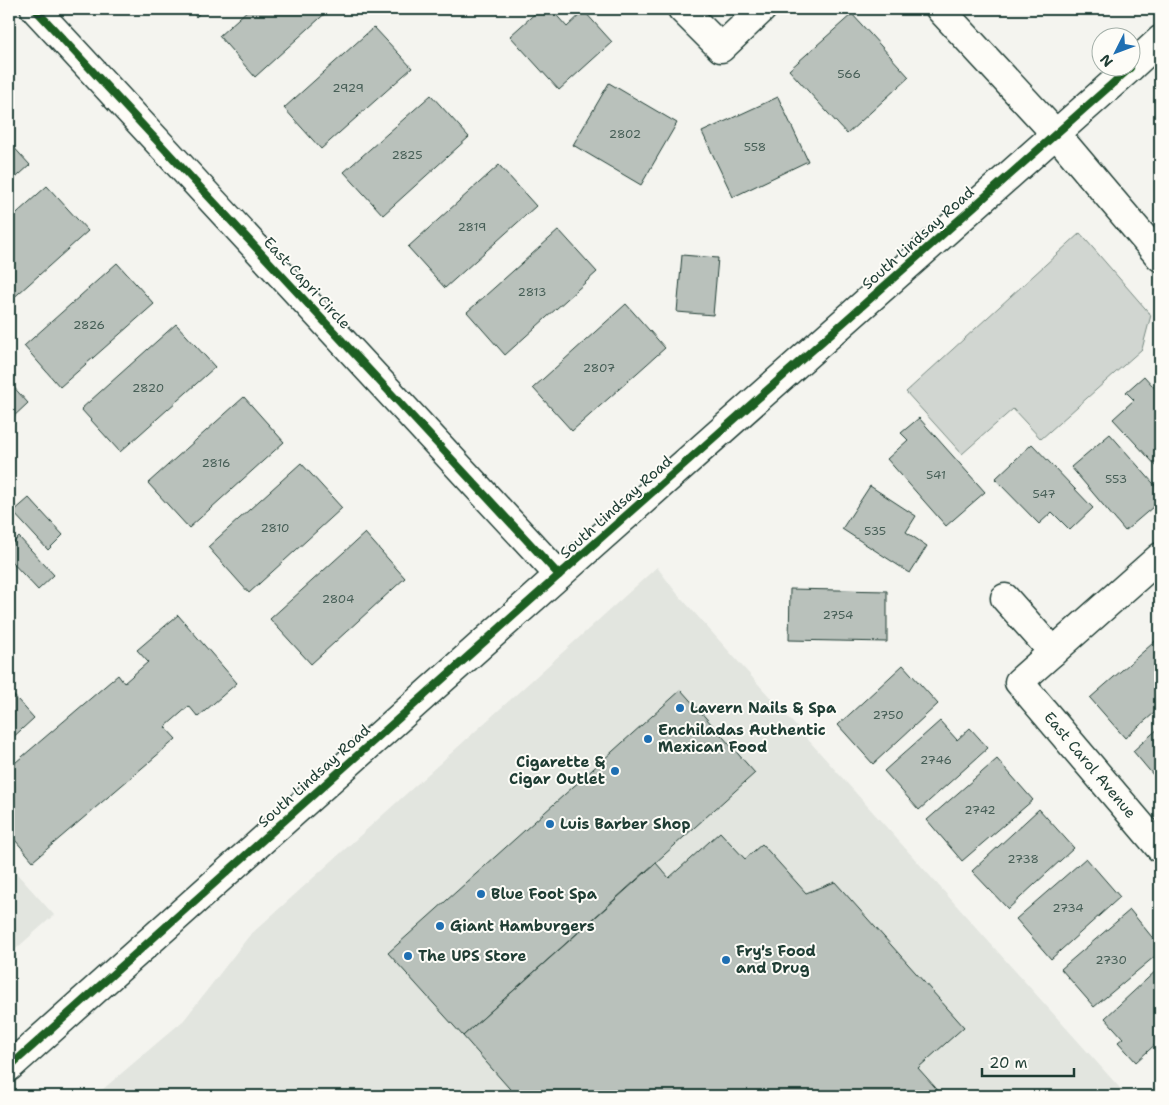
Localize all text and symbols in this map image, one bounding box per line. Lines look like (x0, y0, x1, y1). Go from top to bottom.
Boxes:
north arrow (1092, 28, 1142, 78)
text: N (1096, 51, 1117, 71)
house number: 566 (837, 66, 861, 82)
house number: 2929 (332, 80, 364, 96)
house number: 2802 (609, 126, 641, 142)
house number: 558 (744, 139, 766, 155)
house number: 2825 (391, 147, 423, 163)
street label: South Lindsay Road (858, 182, 979, 294)
house number: 2819 (458, 219, 486, 235)
street label: East Capri Circle (259, 233, 355, 333)
house number: 2813 (518, 284, 546, 300)
house number: 2826 (73, 317, 105, 333)
house number: 2807 (583, 360, 615, 376)
house number: 2820 (132, 380, 164, 396)
street label: South Lindsay Road (556, 451, 677, 563)
house number: 2816 (202, 455, 230, 471)
house number: 541 (926, 467, 946, 483)
house number: 553 (1105, 471, 1127, 487)
house number: 547 (1032, 486, 1056, 502)
house number: 2810 (260, 520, 290, 536)
house number: 535 (864, 523, 886, 539)
house number: 2804 (322, 591, 354, 607)
house number: 2754 (823, 607, 854, 623)
place label: Lavern Nails & Spa (690, 698, 837, 718)
marker: Lavern Nails & Spa (674, 702, 686, 714)
house number: 2750 (872, 707, 904, 723)
street label: East Carol Avenue (1040, 708, 1140, 822)
street label: South Lindsay Road (254, 720, 375, 832)
place label: Enchiladas Authentic Mexican Food (658, 720, 826, 757)
marker: Enchiladas Authentic Mexican Food (642, 733, 654, 745)
place label: Cigarette & Cigar Outlet (509, 752, 606, 789)
house number: 2746 (920, 752, 952, 768)
marker: Cigarette & Cigar Outlet (609, 765, 621, 777)
house number: 2742 (964, 802, 996, 818)
place label: Luis Barber Shop (560, 814, 690, 834)
marker: Luis Barber Shop (544, 818, 556, 830)
house number: 2738 (1007, 851, 1039, 867)
place label: Blue Foot Spa (491, 884, 598, 904)
marker: Blue Foot Spa (475, 888, 487, 900)
house number: 2734 (1052, 900, 1084, 916)
place label: Giant Hamburgers (450, 916, 595, 936)
marker: Giant Hamburgers (434, 920, 446, 932)
place label: Fry's Food and Drug (736, 941, 816, 978)
place label: The UPS Store (418, 946, 526, 966)
marker: The UPS Store (402, 950, 414, 962)
house number: 2730 (1095, 952, 1127, 968)
marker: Fry's Food and Drug (720, 954, 732, 966)
scale bar (982, 1045, 1074, 1077)
text: 20 m (989, 1053, 1028, 1073)

